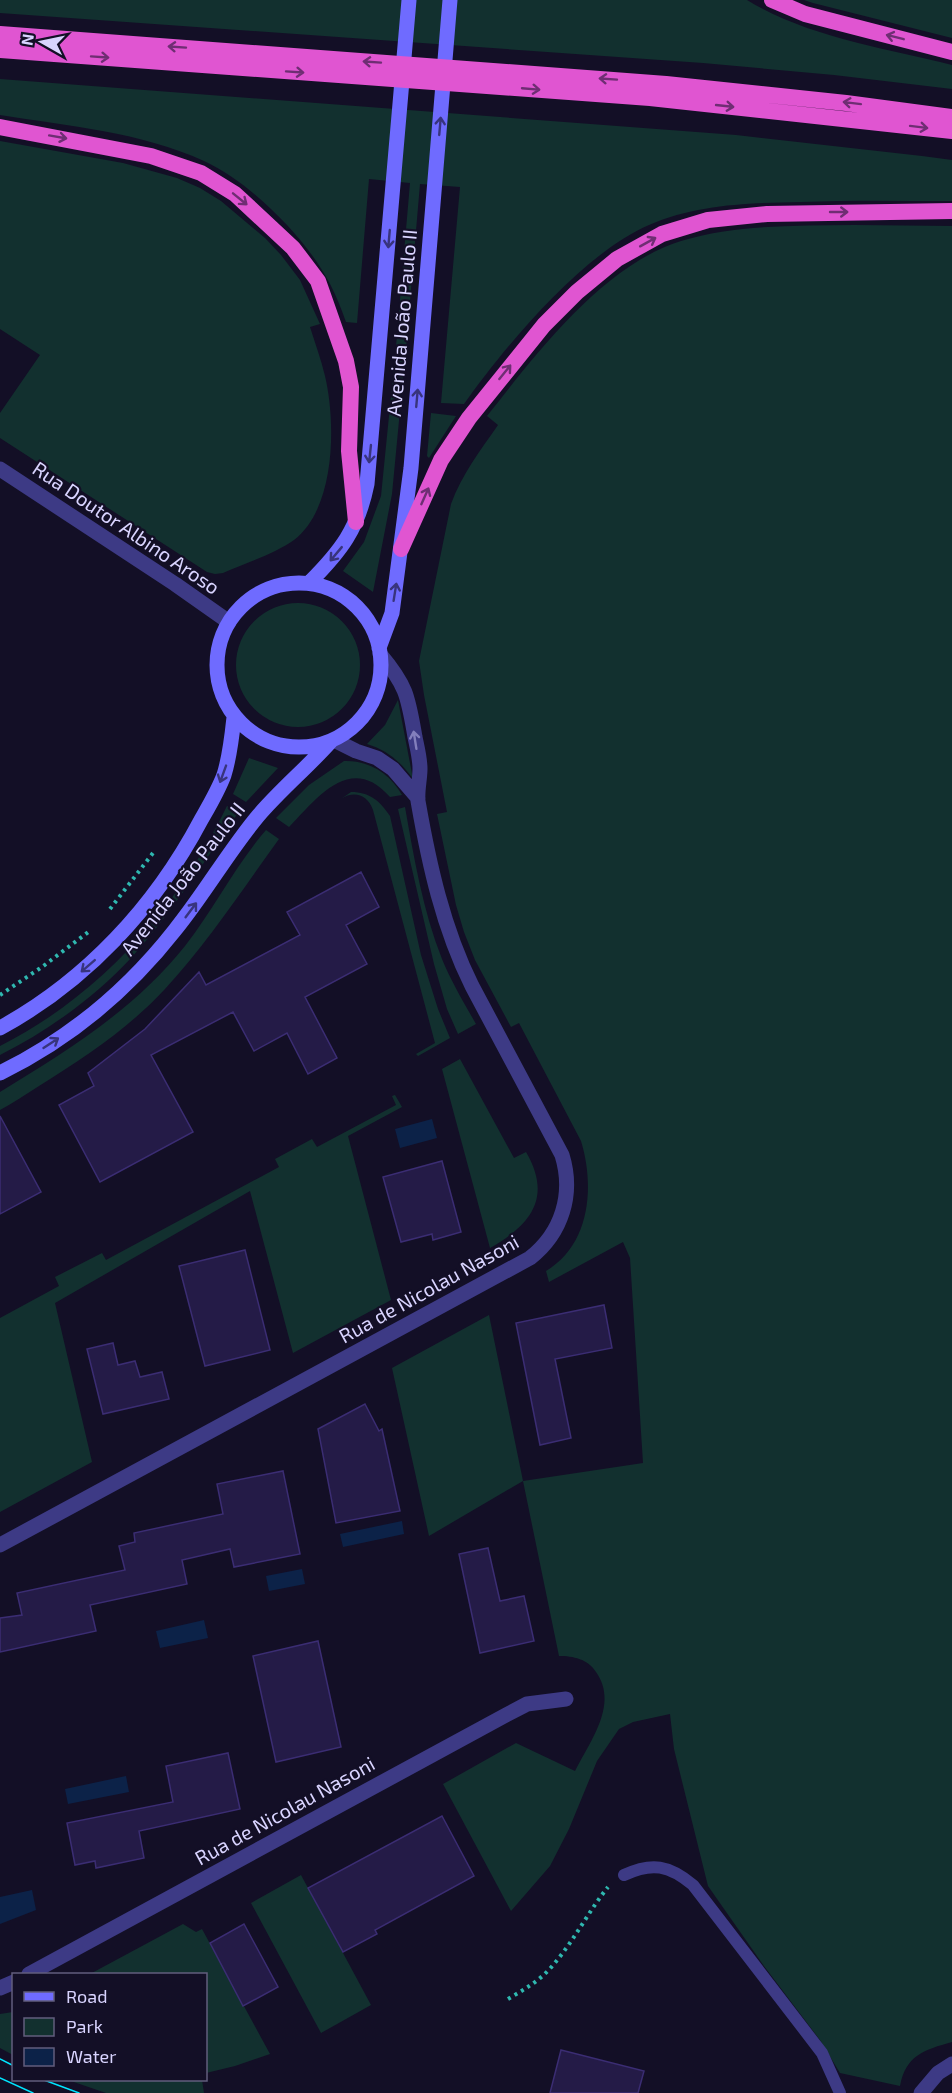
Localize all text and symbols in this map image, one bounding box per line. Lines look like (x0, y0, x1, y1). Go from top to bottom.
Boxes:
north arrow (12, 12, 72, 72)
one-way arrow (886, 31, 905, 43)
text: N (16, 32, 37, 47)
one-way arrow (168, 42, 188, 53)
one-way arrow (90, 52, 110, 63)
one-way arrow (362, 56, 382, 67)
one-way arrow (284, 67, 304, 78)
one-way arrow (598, 74, 618, 85)
one-way arrow (520, 84, 540, 95)
one-way arrow (843, 98, 863, 109)
one-way arrow (715, 101, 734, 112)
one-way arrow (434, 117, 445, 137)
one-way arrow (908, 122, 928, 133)
one-way arrow (47, 132, 67, 143)
one-way arrow (232, 192, 247, 206)
one-way arrow (828, 206, 848, 218)
street label: Avenida João Paulo II (381, 228, 421, 417)
one-way arrow (383, 229, 394, 249)
one-way arrow (640, 235, 657, 247)
one-way arrow (499, 364, 512, 380)
one-way arrow (412, 388, 423, 408)
one-way arrow (365, 444, 376, 464)
street label: Rua Doutor Albino Aroso (28, 456, 225, 599)
one-way arrow (420, 487, 431, 505)
one-way arrow (329, 546, 343, 561)
one-way arrow (389, 582, 400, 602)
one-way arrow (410, 730, 421, 750)
one-way arrow (217, 764, 228, 783)
street label: Avenida João Paulo II (115, 797, 249, 960)
one-way arrow (184, 902, 197, 918)
one-way arrow (81, 959, 96, 973)
one-way arrow (42, 1037, 59, 1049)
street label: Rua de Nicolau Nasoni (334, 1229, 523, 1348)
street label: Rua de Nicolau Nasoni (190, 1751, 379, 1870)
legend (12, 1973, 207, 2081)
text: Road (66, 1985, 107, 2007)
text: Park (66, 2015, 103, 2037)
text: Water (66, 2045, 116, 2067)

